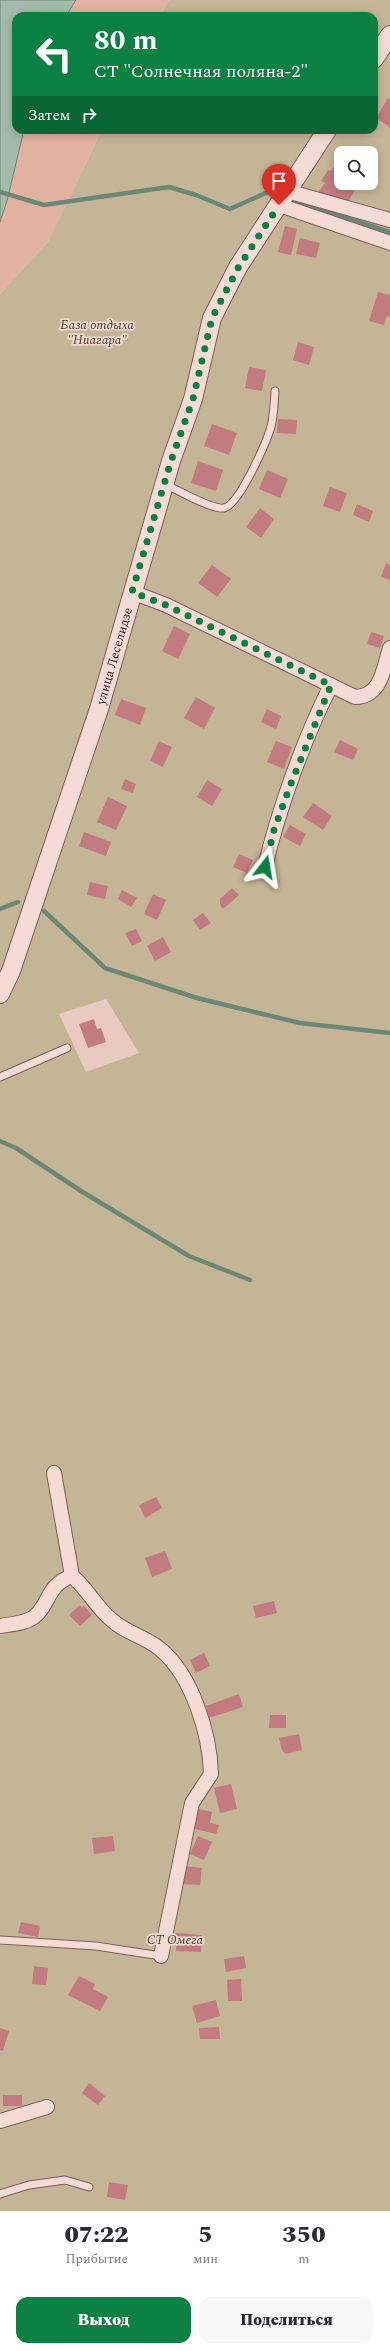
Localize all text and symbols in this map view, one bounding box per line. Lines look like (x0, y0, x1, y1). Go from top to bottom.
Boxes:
text: 80 m (94, 19, 158, 62)
icon: left (28, 28, 80, 80)
text: СТ "Солнечная поляна-2" (94, 58, 308, 85)
text: Затем (28, 104, 70, 127)
icon: right (78, 104, 100, 126)
map controls (334, 146, 378, 190)
button: search (334, 146, 378, 190)
pin (262, 164, 296, 205)
icon: arrive (268, 170, 290, 192)
park label: База отдыха "Ниагара" (60, 315, 134, 350)
street label: улица Леселидзе (90, 605, 138, 708)
position arrow (244, 846, 286, 888)
park label: СТ Омега (147, 1930, 203, 1950)
text: 07:22 (64, 2217, 129, 2253)
text: 5 (198, 2217, 213, 2253)
text: 350 (282, 2217, 326, 2253)
text: Прибытие (65, 2249, 128, 2269)
text: мин (193, 2249, 218, 2269)
text: m (298, 2249, 310, 2269)
button: Выход (16, 2297, 191, 2343)
button: Поделиться (199, 2297, 374, 2343)

